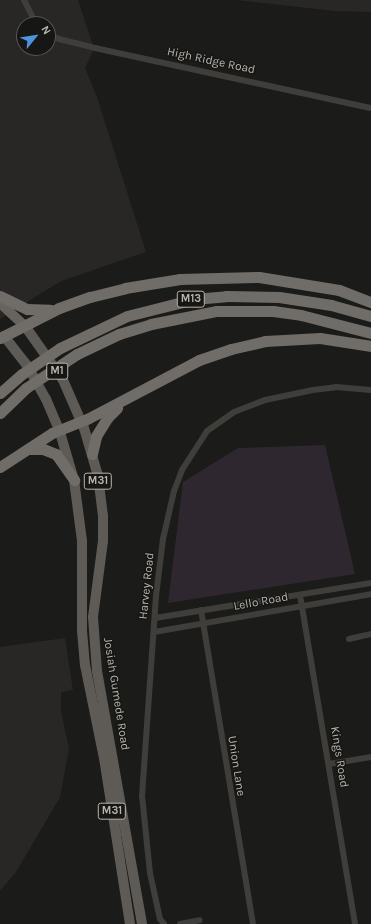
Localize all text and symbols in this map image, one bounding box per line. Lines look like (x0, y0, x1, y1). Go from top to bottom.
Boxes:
north arrow (16, 16, 56, 56)
text: N (38, 24, 54, 37)
street label: High Ridge Road (166, 45, 256, 77)
road number: M13 (176, 290, 206, 308)
road number: M1 (46, 362, 68, 380)
road number: M31 (83, 472, 113, 490)
street label: Harvey Road (136, 552, 158, 620)
street label: Lello Road (232, 590, 290, 614)
street label: Josiah Gumede Road (100, 637, 132, 751)
street label: Kings Road (327, 725, 351, 789)
street label: Union Lane (224, 735, 248, 797)
road number: M31 (97, 802, 127, 820)

